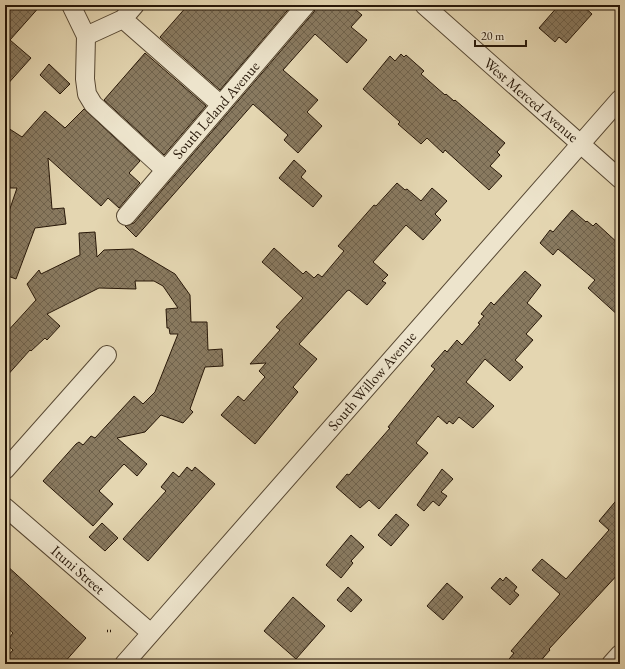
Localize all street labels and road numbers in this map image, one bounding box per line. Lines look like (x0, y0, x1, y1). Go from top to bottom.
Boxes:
street label: West Merced Avenue (480, 53, 583, 146)
street label: South Leland Avenue (168, 57, 263, 163)
street label: South Willow Avenue (323, 327, 420, 434)
street label: Ituni Street (47, 541, 109, 598)

